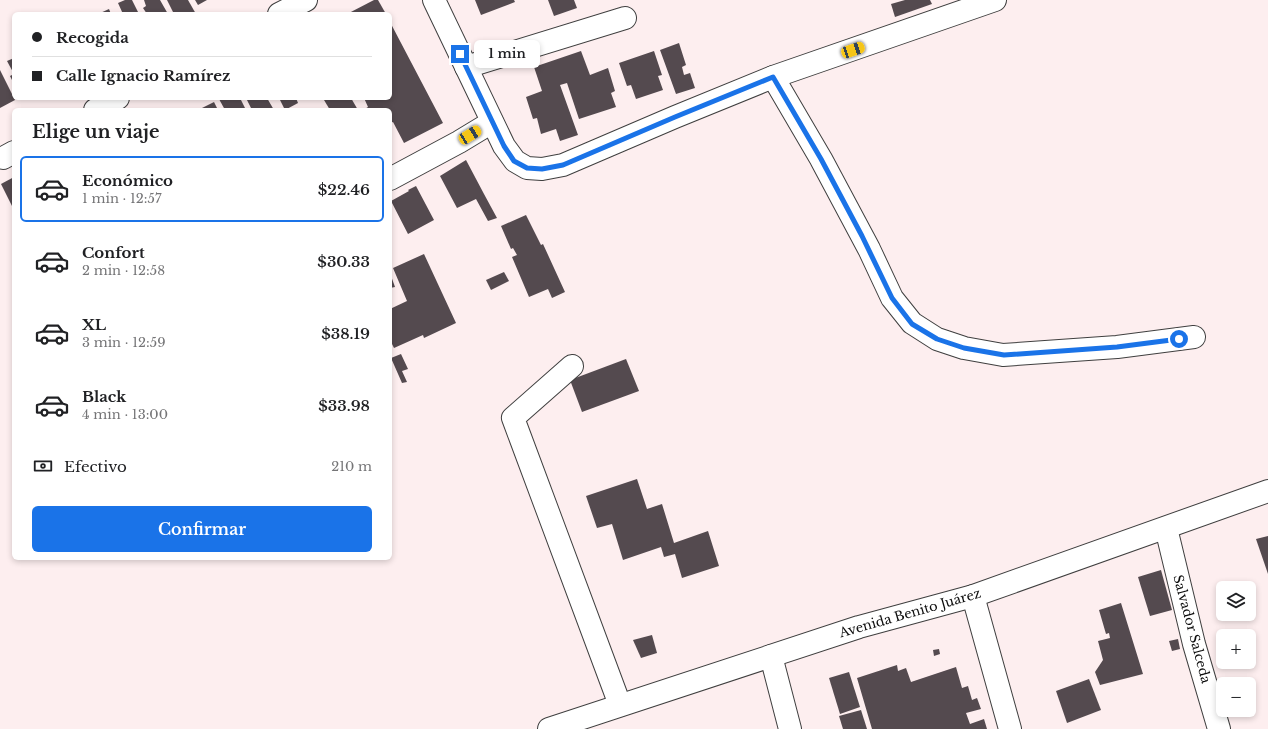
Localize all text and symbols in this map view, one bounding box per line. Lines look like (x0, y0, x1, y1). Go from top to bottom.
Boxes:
text: Recogida (56, 28, 129, 47)
callout: 1 min (474, 40, 540, 68)
car (840, 40, 866, 60)
route end (451, 45, 469, 63)
text: 1 min (488, 45, 526, 62)
text: Calle Ignacio Ramírez (56, 66, 230, 85)
text: Elige un viaje (32, 121, 159, 143)
car (457, 124, 483, 146)
icon: car (34, 171, 70, 207)
text: Económico (82, 171, 173, 190)
text: $22.46 (318, 180, 370, 199)
text: 1 min · 12:57 (82, 190, 161, 207)
icon: car (34, 243, 70, 279)
text: Confort (82, 243, 145, 262)
text: $30.33 (317, 252, 370, 271)
text: 2 min · 12:58 (82, 262, 165, 279)
icon: car (34, 315, 70, 351)
text: XL (82, 315, 106, 334)
text: $38.19 (321, 324, 370, 343)
route start (1170, 330, 1188, 348)
text: 3 min · 12:59 (82, 334, 166, 351)
icon: car (34, 387, 70, 423)
text: Black (82, 387, 126, 406)
text: $33.98 (318, 396, 370, 415)
text: 4 min · 13:00 (82, 406, 168, 423)
icon: cash (32, 455, 54, 477)
text: Efectivo (64, 457, 127, 476)
text: 210 m (331, 458, 372, 475)
button: Confirmar (32, 506, 372, 552)
street label: Salvador Salceda (1169, 573, 1215, 686)
map controls (1216, 581, 1256, 717)
button: layers (1216, 581, 1256, 621)
street label: Avenida Benito Juárez (836, 585, 983, 642)
button: + (1216, 629, 1256, 669)
button: − (1216, 677, 1256, 717)

